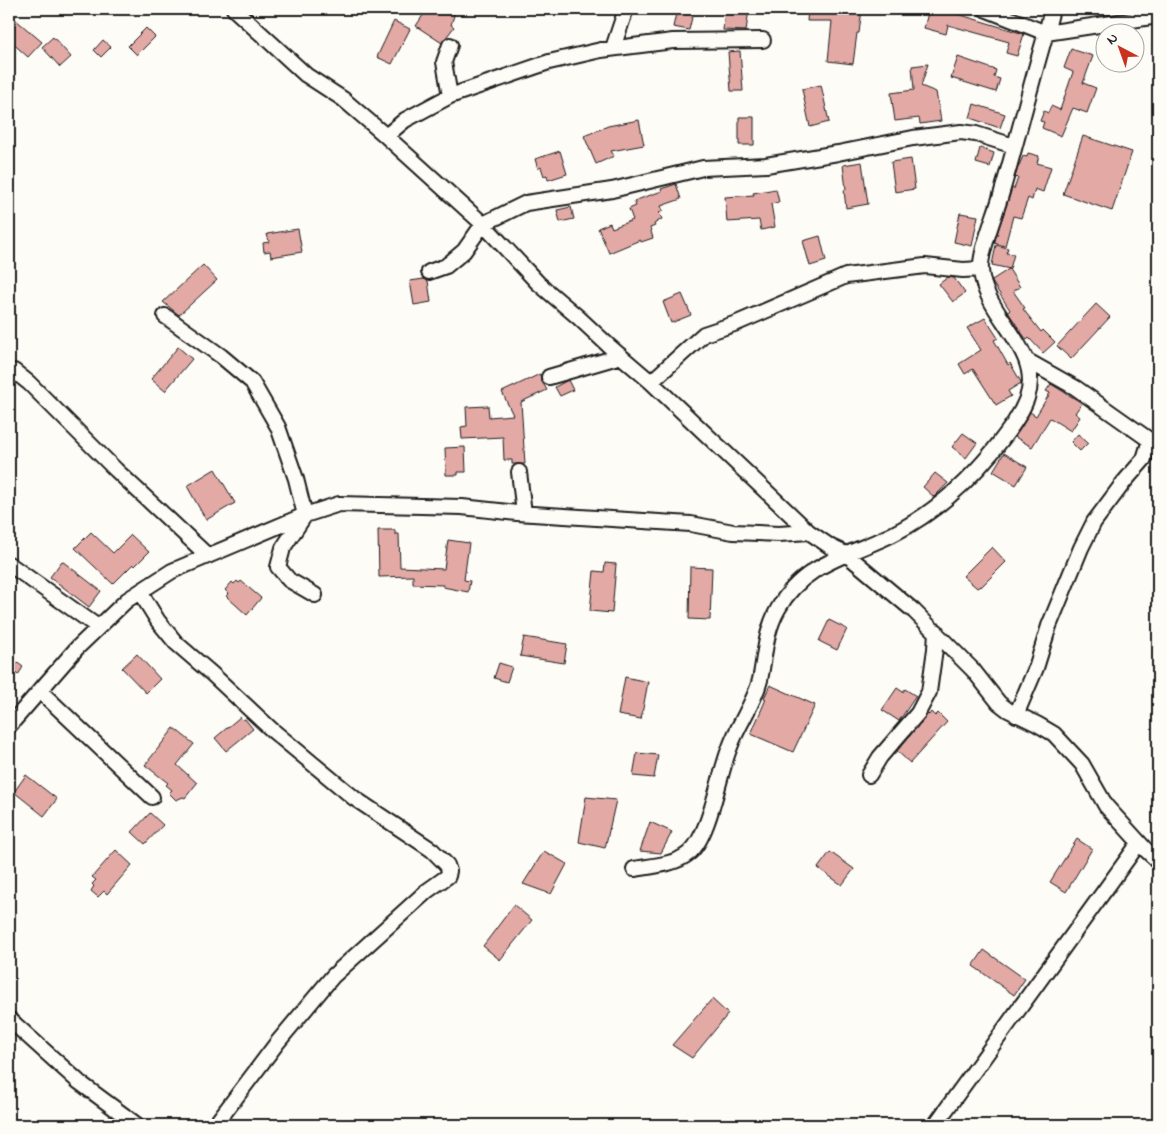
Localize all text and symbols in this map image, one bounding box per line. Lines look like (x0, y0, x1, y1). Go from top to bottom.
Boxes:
north arrow (1094, 22, 1144, 72)
text: N (1102, 28, 1123, 50)

